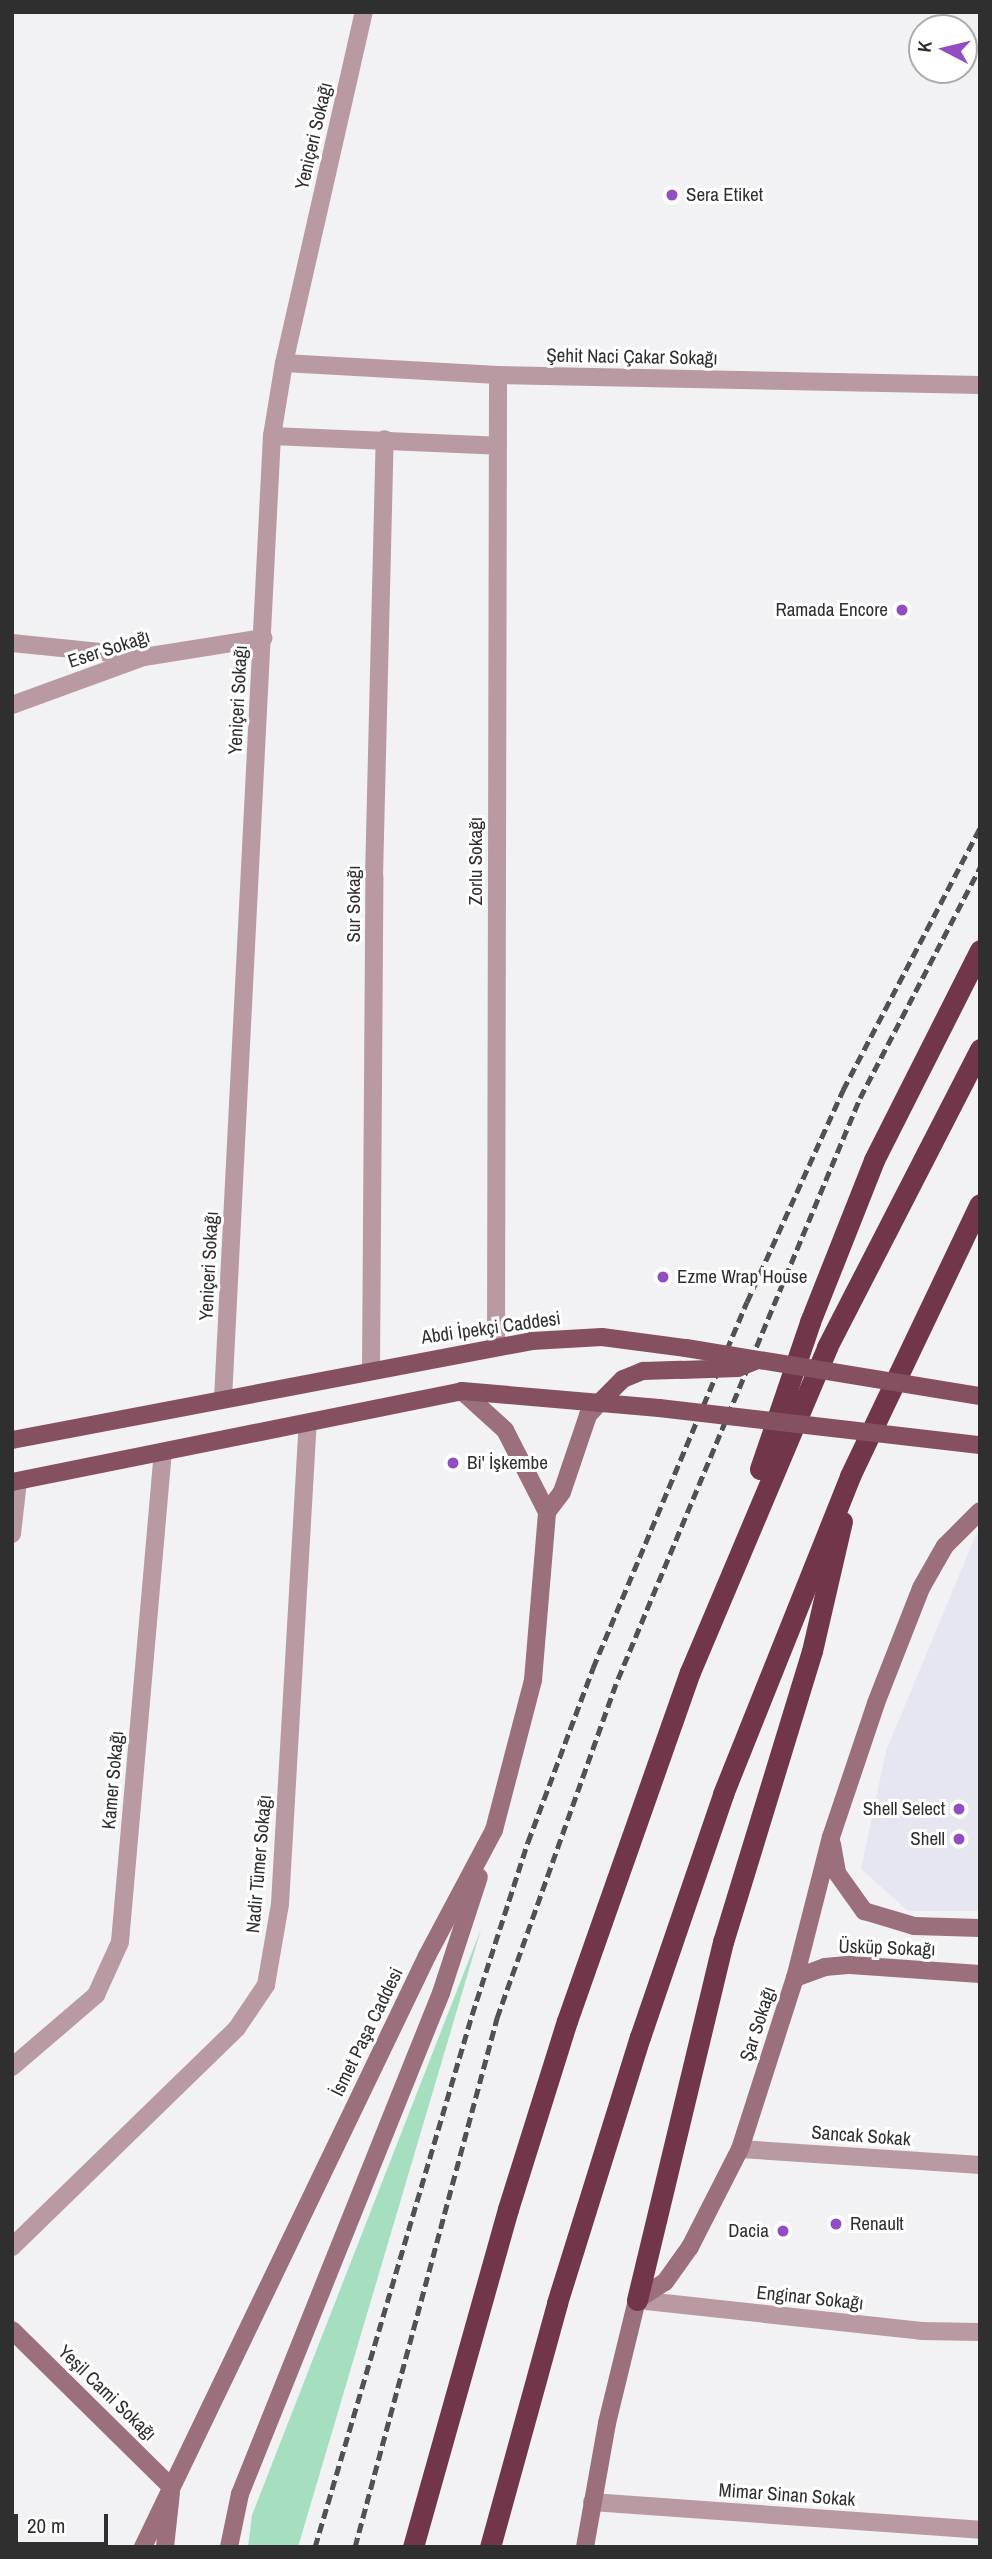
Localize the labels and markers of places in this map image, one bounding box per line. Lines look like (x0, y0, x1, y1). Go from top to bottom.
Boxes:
place label: Sera Etiket (686, 184, 763, 206)
marker: Sera Etiket (664, 187, 680, 203)
place label: Ramada Encore (775, 599, 888, 621)
marker: Ramada Encore (894, 602, 910, 618)
place label: Ezme Wrap House (677, 1266, 807, 1288)
marker: Ezme Wrap House (655, 1269, 671, 1285)
place label: Bi' İşkembe (467, 1452, 548, 1474)
marker: Bi' İşkembe (445, 1455, 461, 1471)
place label: Shell Select (863, 1798, 945, 1820)
marker: Shell Select (951, 1801, 967, 1817)
place label: Shell (910, 1828, 945, 1850)
marker: Shell (951, 1831, 967, 1847)
place label: Renault (850, 2213, 904, 2235)
marker: Renault (828, 2216, 844, 2232)
place label: Dacia (728, 2220, 769, 2242)
marker: Dacia (775, 2223, 791, 2239)

